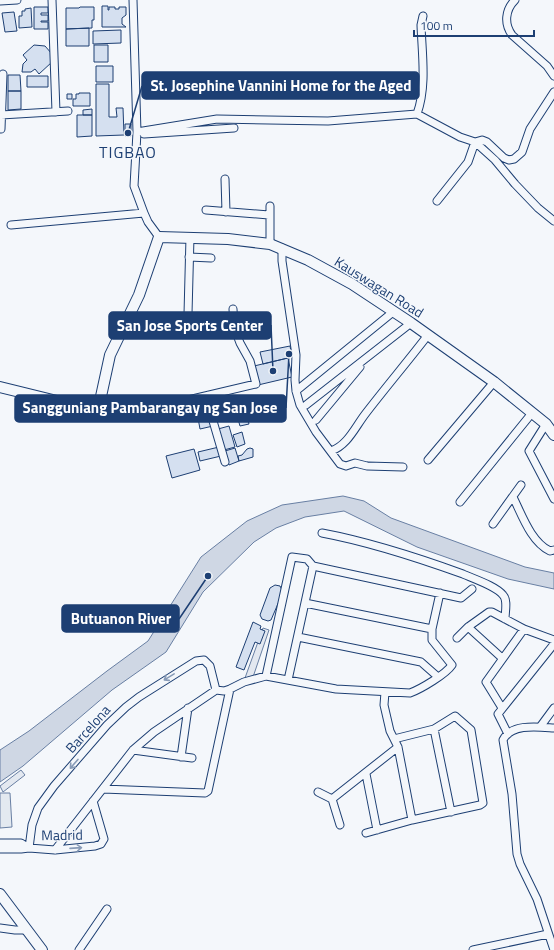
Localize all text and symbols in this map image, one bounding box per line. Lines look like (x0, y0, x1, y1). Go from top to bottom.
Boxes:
scale bar (414, 12, 534, 38)
text: 100 m (420, 16, 453, 35)
callout: St. Josephine Vannini Home for the Aged (142, 72, 419, 99)
text: St. Josephine Vannini Home for the Aged (151, 74, 411, 97)
district label: TIGBAO (99, 140, 157, 164)
street label: Kauswagan Road (331, 251, 428, 322)
callout: San Jose Sports Center (109, 312, 271, 339)
text: San Jose Sports Center (117, 314, 264, 337)
callout: Sangguniang Pambarangay ng San Jose (15, 395, 286, 422)
text: Sangguniang Pambarangay ng San Jose (23, 396, 278, 419)
callout: Butuanon River (62, 605, 179, 632)
text: Butuanon River (71, 607, 172, 630)
one-way arrow (163, 673, 175, 681)
street label: Barcelona (60, 700, 115, 757)
one-way arrow (70, 758, 79, 768)
street label: Madrid (41, 824, 83, 845)
one-way arrow (69, 844, 82, 852)

